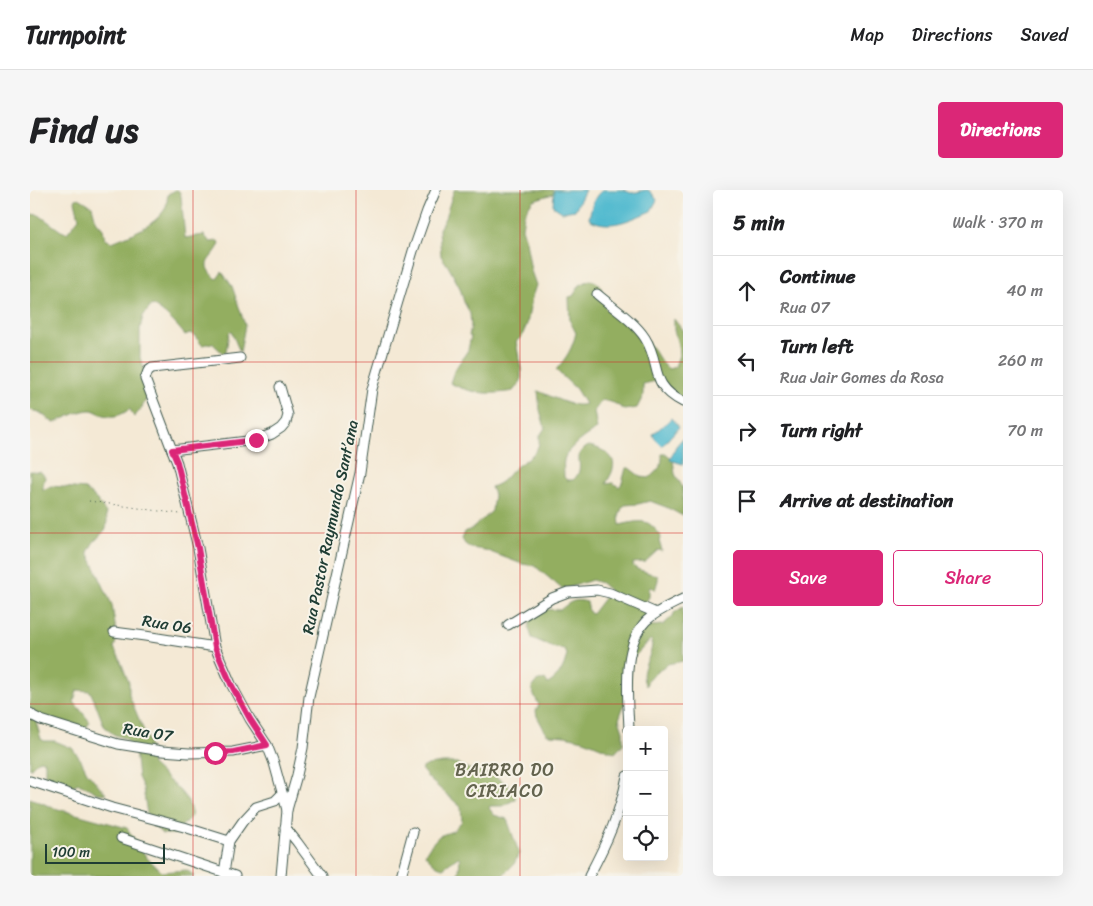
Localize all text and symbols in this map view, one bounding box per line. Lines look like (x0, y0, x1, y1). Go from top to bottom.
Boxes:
text: Turnpoint (25, 14, 127, 56)
text: Map (851, 19, 884, 51)
text: Directions (912, 19, 993, 51)
text: Saved (1021, 19, 1068, 51)
text: Find us (30, 99, 138, 161)
button: Directions (938, 102, 1063, 158)
text: 5 min (733, 204, 785, 242)
text: Walk · 370 m (952, 208, 1043, 237)
text: Continue (780, 260, 856, 293)
text: 40 m (1006, 276, 1043, 305)
icon: ahead (733, 277, 761, 305)
text: Rua 07 (780, 293, 830, 322)
text: Turn left (780, 330, 853, 363)
text: 260 m (998, 346, 1043, 375)
icon: left (733, 347, 761, 375)
text: Rua Jair Gomes da Rosa (780, 363, 944, 392)
text: Turn right (780, 414, 862, 447)
text: 70 m (1007, 416, 1043, 445)
street label: Rua Pastor Raymundo Sant’ana (293, 417, 367, 637)
icon: right (733, 417, 761, 445)
route end (245, 429, 268, 452)
text: Arrive at destination (780, 484, 953, 517)
icon: arrive (733, 487, 761, 515)
button: Save (733, 550, 883, 606)
button: Share (893, 550, 1043, 606)
street label: Rua 06 (140, 606, 194, 642)
street label: Rua 07 (121, 714, 176, 750)
map controls (623, 726, 668, 861)
button: + (623, 726, 668, 771)
route start (204, 742, 227, 765)
district label: BAIRRO DO CIRIACO (455, 754, 555, 807)
button: − (623, 771, 668, 816)
button: locate (623, 816, 668, 861)
text: 100 m (52, 840, 90, 865)
scale bar (45, 841, 165, 864)

